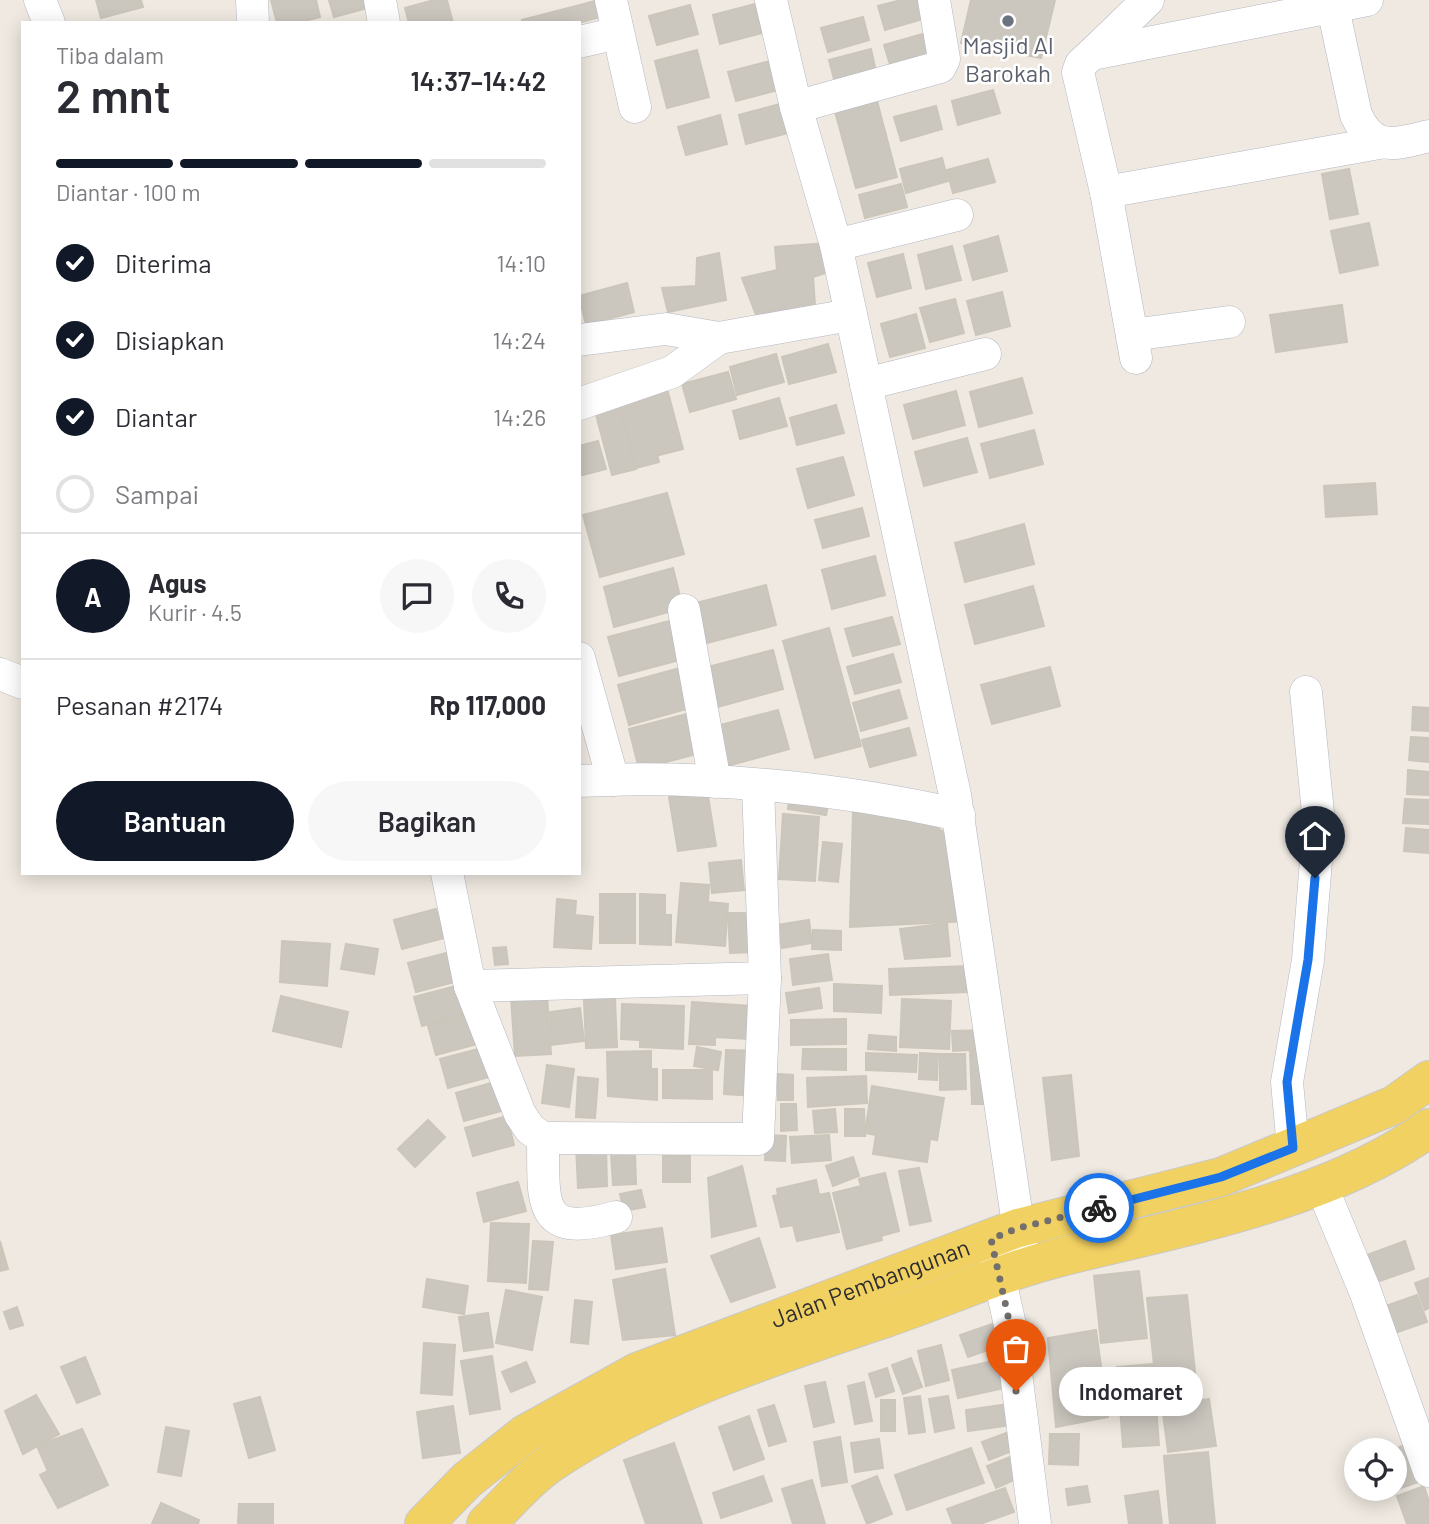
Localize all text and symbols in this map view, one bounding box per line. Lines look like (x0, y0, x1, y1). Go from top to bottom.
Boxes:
marker: Masjid Al Barokah (1000, 13, 1016, 29)
place label: Masjid Al Barokah (963, 30, 1053, 87)
text: Tiba dalam (56, 41, 164, 69)
text: 14:37–14:42 (411, 65, 546, 96)
text: 2 mnt (56, 67, 171, 122)
text: Diantar · 100 m (56, 178, 200, 206)
icon: check (56, 244, 94, 282)
text: Diterima (115, 247, 212, 278)
text: 14:10 (496, 249, 546, 277)
icon: check (56, 321, 94, 359)
text: Disiapkan (115, 324, 225, 355)
text: 14:24 (492, 326, 546, 354)
icon: check (56, 398, 94, 436)
text: Diantar (115, 401, 197, 432)
text: 14:26 (493, 403, 546, 431)
text: Sampai (115, 478, 199, 509)
button: chat (380, 559, 454, 633)
button: phone (472, 559, 546, 633)
text: Agus (148, 567, 207, 598)
text: A (84, 581, 102, 612)
text: Kurir · 4.5 (148, 598, 242, 626)
text: Pesanan #2174 (56, 689, 223, 720)
text: Rp 117,000 (430, 689, 546, 720)
button: Bantuan (56, 781, 294, 861)
button: Bagikan (308, 781, 546, 861)
pin (1285, 806, 1345, 878)
icon: home (1296, 817, 1334, 855)
courier (1064, 1173, 1134, 1243)
icon: bike (1080, 1189, 1118, 1227)
street label: Jalan Pembangunan (766, 1232, 973, 1333)
pin (986, 1319, 1046, 1391)
icon: bag (997, 1330, 1035, 1368)
callout: Indomaret (1058, 1366, 1202, 1416)
text: Indomaret (1079, 1377, 1183, 1405)
map controls (1344, 1438, 1407, 1501)
button: locate (1344, 1438, 1407, 1501)

